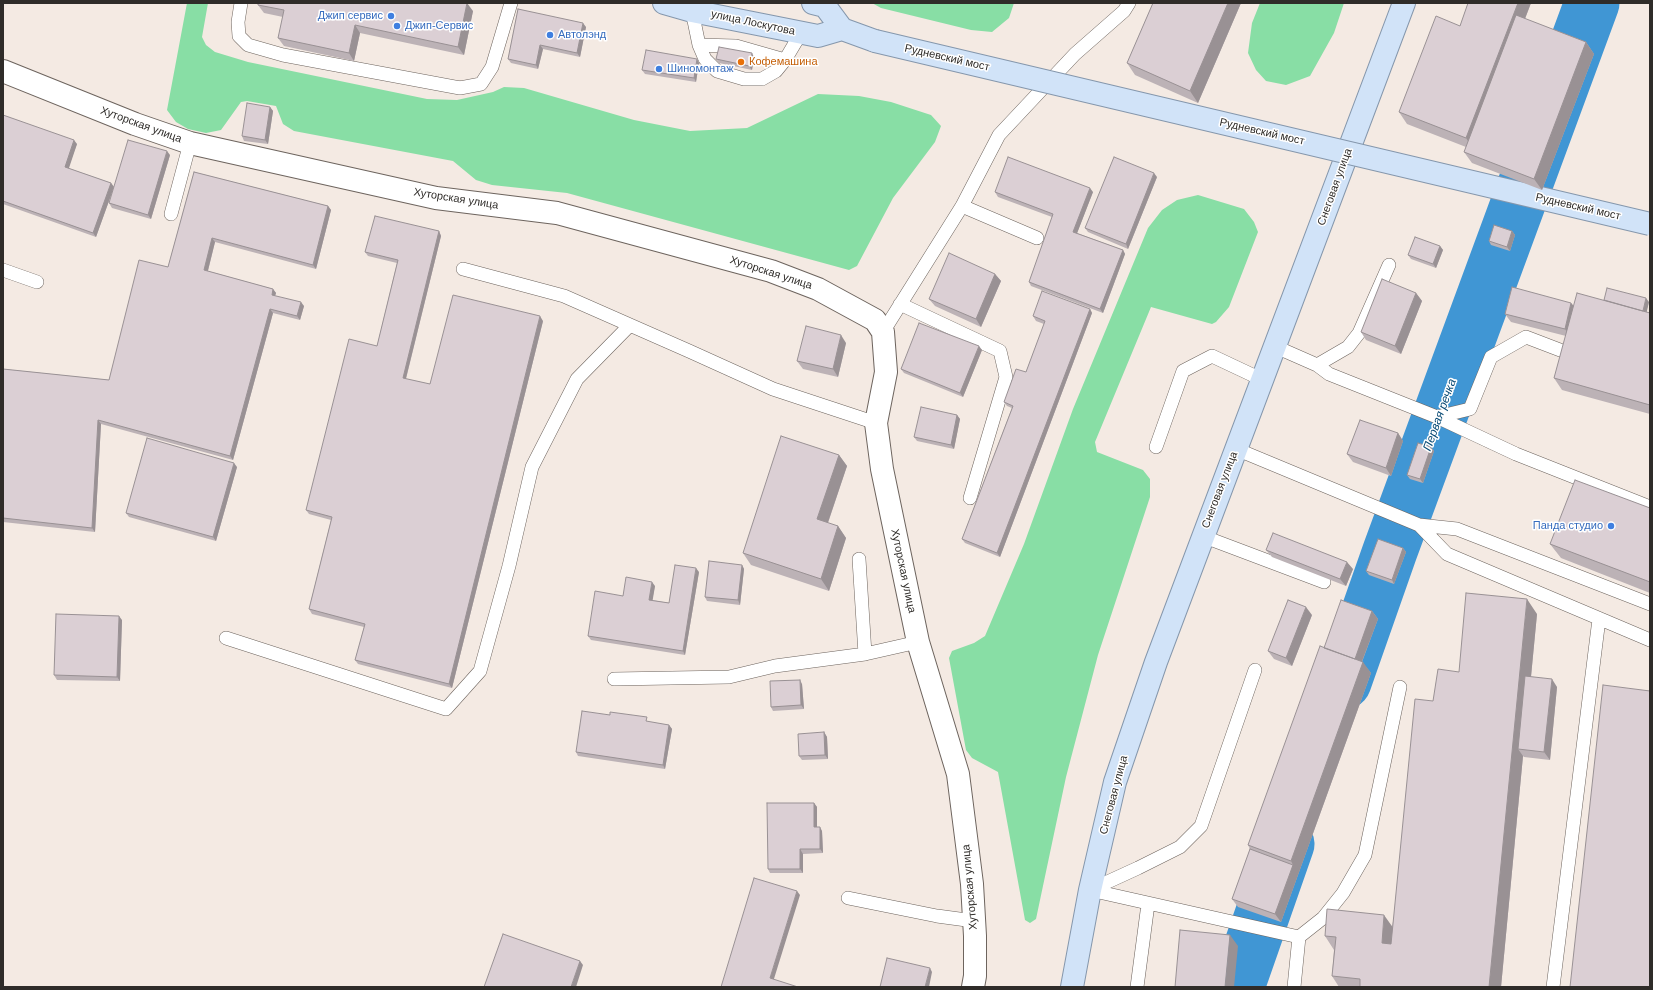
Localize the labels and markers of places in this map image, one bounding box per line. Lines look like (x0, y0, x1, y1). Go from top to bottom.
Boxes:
place label: Джип сервис (318, 9, 383, 23)
marker: Джип сервис (386, 11, 396, 21)
place label: Джип-Сервис (405, 19, 473, 33)
marker: Джип-Сервис (392, 21, 402, 31)
place label: Автолэнд (558, 28, 606, 42)
marker: Автолэнд (545, 30, 555, 40)
place label: Кофемашина (749, 55, 818, 69)
marker: Кофемашина (736, 57, 746, 67)
place label: Шиномонтаж (667, 62, 734, 76)
marker: Шиномонтаж (654, 64, 664, 74)
place label: Панда студио (1533, 519, 1603, 533)
marker: Панда студио (1606, 521, 1616, 531)

